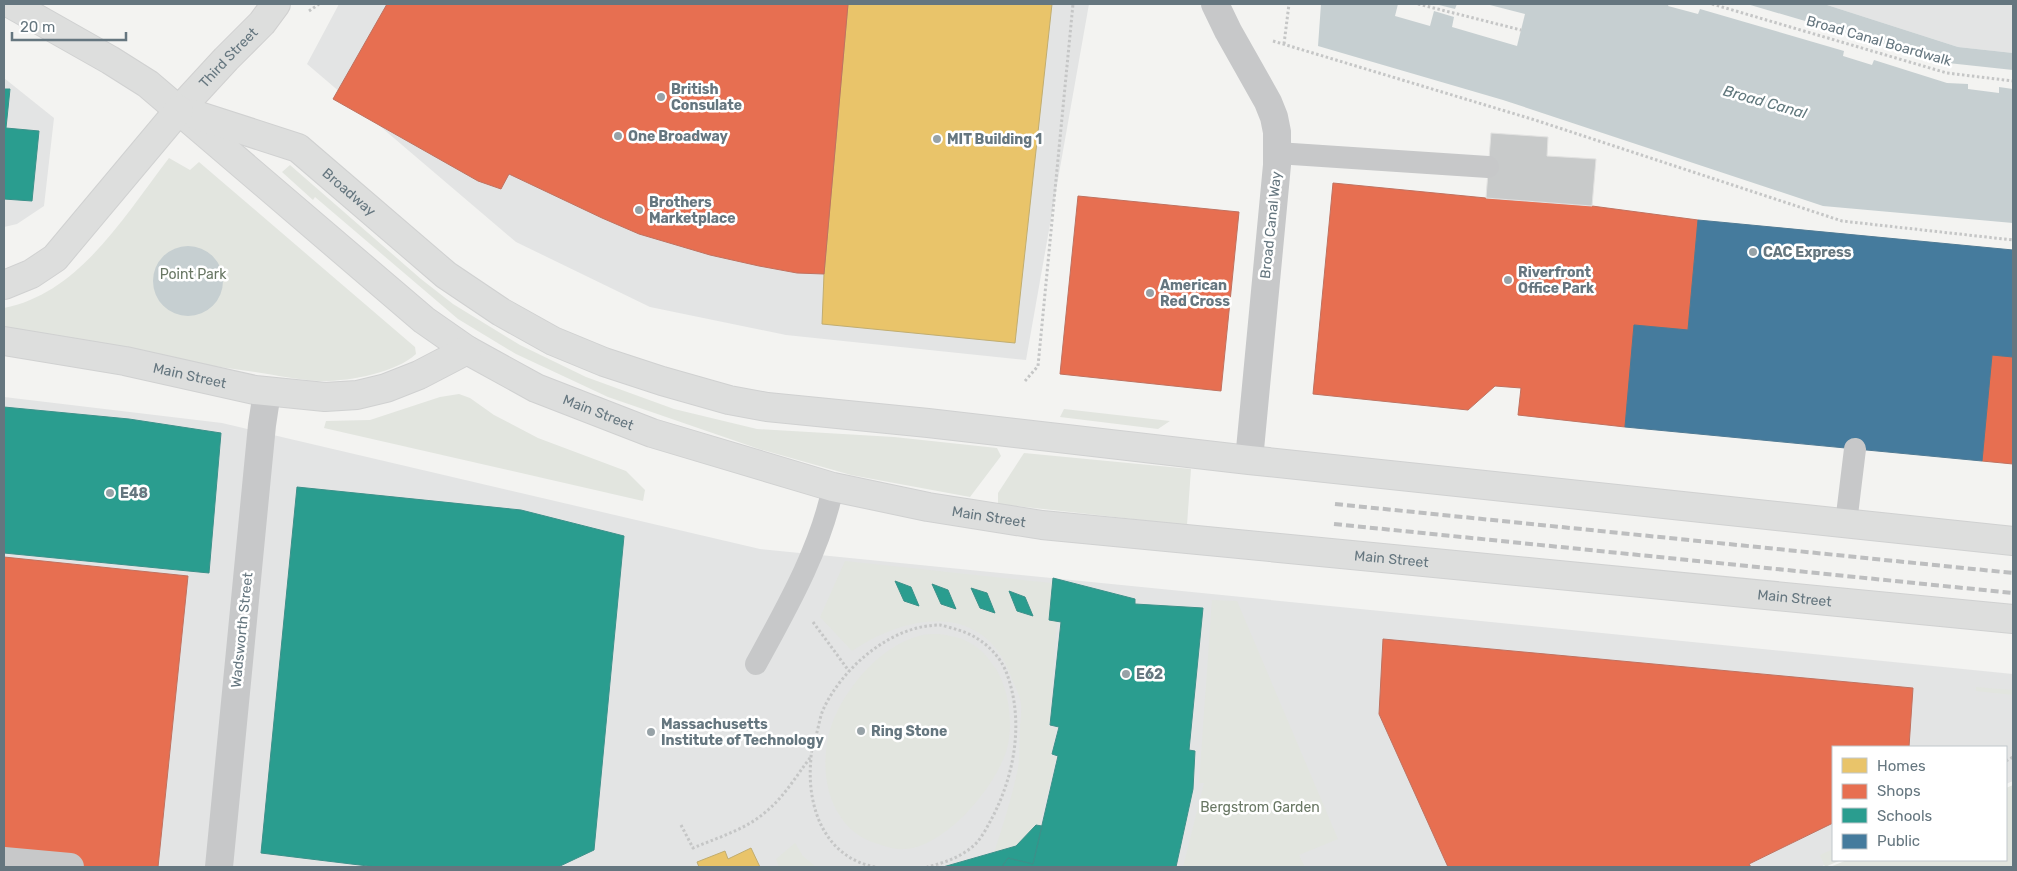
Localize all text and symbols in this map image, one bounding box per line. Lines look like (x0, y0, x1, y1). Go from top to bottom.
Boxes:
scale bar (12, 10, 126, 42)
street label: Broad Canal Boardwalk (1804, 12, 1954, 70)
text: 20 m (20, 18, 55, 36)
street label: Third Street (195, 23, 262, 91)
place label: British Consulate (671, 81, 742, 114)
water label: Broad Canal (1721, 81, 1809, 123)
marker: British Consulate (655, 91, 667, 103)
place label: One Broadway (628, 128, 729, 145)
marker: One Broadway (612, 130, 624, 142)
place label: MIT Building 1 (947, 131, 1042, 148)
marker: MIT Building 1 (931, 133, 943, 145)
street label: Broadway (319, 164, 380, 220)
street label: Broad Canal Way (1257, 170, 1285, 280)
place label: Brothers Marketplace (649, 194, 736, 227)
marker: Brothers Marketplace (633, 204, 645, 216)
place label: CAC Express (1763, 244, 1852, 261)
marker: CAC Express (1747, 246, 1759, 258)
place label: Riverfront Office Park (1518, 264, 1595, 297)
park label: Point Park (160, 266, 227, 283)
marker: Riverfront Office Park (1502, 274, 1514, 286)
place label: American Red Cross (1160, 277, 1230, 310)
marker: American Red Cross (1144, 287, 1156, 299)
street label: Main Street (151, 359, 229, 392)
street label: Main Street (561, 391, 637, 434)
place label: E48 (120, 485, 148, 502)
marker: E48 (104, 487, 116, 499)
street label: Main Street (951, 502, 1028, 531)
street label: Main Street (1354, 547, 1430, 571)
street label: Wadsworth Street (227, 571, 257, 689)
street label: Main Street (1757, 586, 1833, 610)
place label: E62 (1136, 666, 1163, 683)
marker: E62 (1120, 668, 1132, 680)
place label: Massachusetts Institute of Technology (661, 716, 824, 749)
place label: Ring Stone (871, 723, 947, 740)
marker: Ring Stone (855, 725, 867, 737)
marker: Massachusetts Institute of Technology (645, 726, 657, 738)
legend (1832, 746, 2007, 861)
text: Homes (1877, 757, 1926, 775)
text: Shops (1877, 782, 1921, 800)
park label: Bergstrom Garden (1200, 799, 1320, 816)
text: Schools (1877, 807, 1933, 825)
text: Public (1877, 832, 1920, 850)

